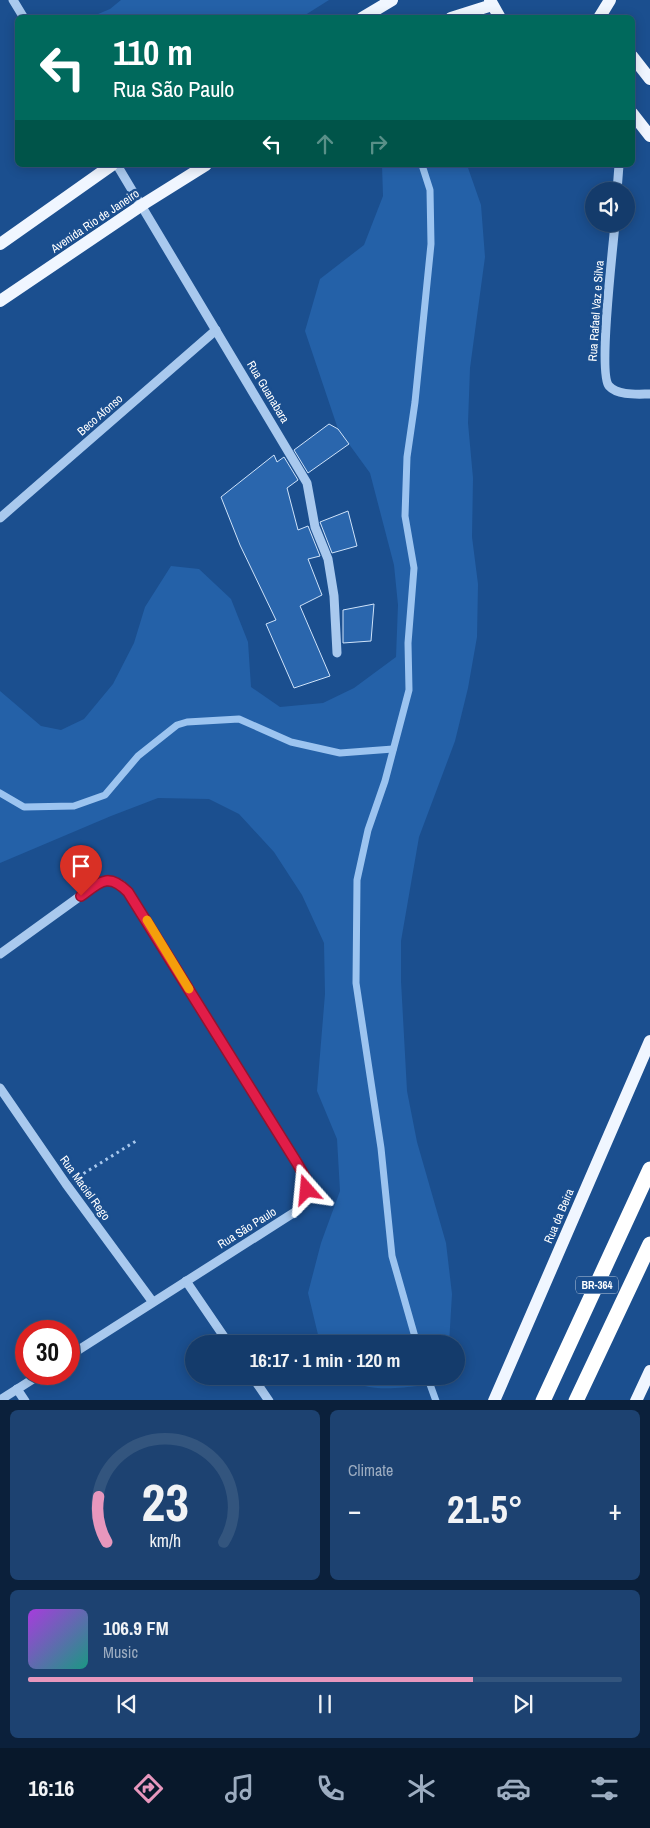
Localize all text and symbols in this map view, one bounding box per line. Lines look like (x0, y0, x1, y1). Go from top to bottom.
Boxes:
text: 110 m (113, 29, 193, 76)
icon: left (30, 35, 95, 100)
text: Rua São Paulo (113, 74, 234, 104)
icon: left (258, 130, 286, 158)
icon: ahead (311, 130, 339, 158)
icon: right (364, 130, 392, 158)
map controls (585, 182, 635, 232)
button: sound (585, 182, 635, 232)
street label: Avenida Rio de Janeiro (47, 186, 142, 257)
street label: Rua Rafael Vaz e Silva (584, 260, 608, 362)
street label: Rua Guanabara (243, 358, 293, 427)
street label: Beco Afonso (74, 391, 126, 439)
pin (60, 845, 102, 896)
icon: arrive (67, 852, 95, 880)
street label: Rua Maciel Rego (56, 1153, 114, 1223)
position arrow (280, 1163, 332, 1215)
street label: Rua da Beira (540, 1186, 578, 1246)
street label: Rua São Paulo (215, 1204, 279, 1252)
road number: BR-364 (576, 1276, 618, 1294)
speed limit sign: 30 (15, 1320, 80, 1385)
text: 16:17 · 1 min · 120 m (250, 1347, 400, 1373)
text: Climate (348, 1459, 393, 1481)
text: 23 (141, 1467, 189, 1537)
text: 21.5° (447, 1484, 523, 1535)
text: − (348, 1491, 361, 1529)
text: + (609, 1491, 622, 1529)
text: km/h (149, 1529, 181, 1553)
text: 106.9 FM (103, 1615, 169, 1641)
text: Music (103, 1641, 138, 1663)
icon: previous (113, 1690, 141, 1718)
icon: pause (311, 1690, 339, 1718)
icon: next (509, 1690, 537, 1718)
icon: directions (131, 1771, 166, 1806)
icon: music (222, 1771, 257, 1806)
icon: phone (313, 1771, 348, 1806)
icon: climate (404, 1771, 439, 1806)
icon: car (496, 1771, 531, 1806)
icon: filters (587, 1771, 622, 1806)
text: 16:16 (28, 1773, 74, 1803)

